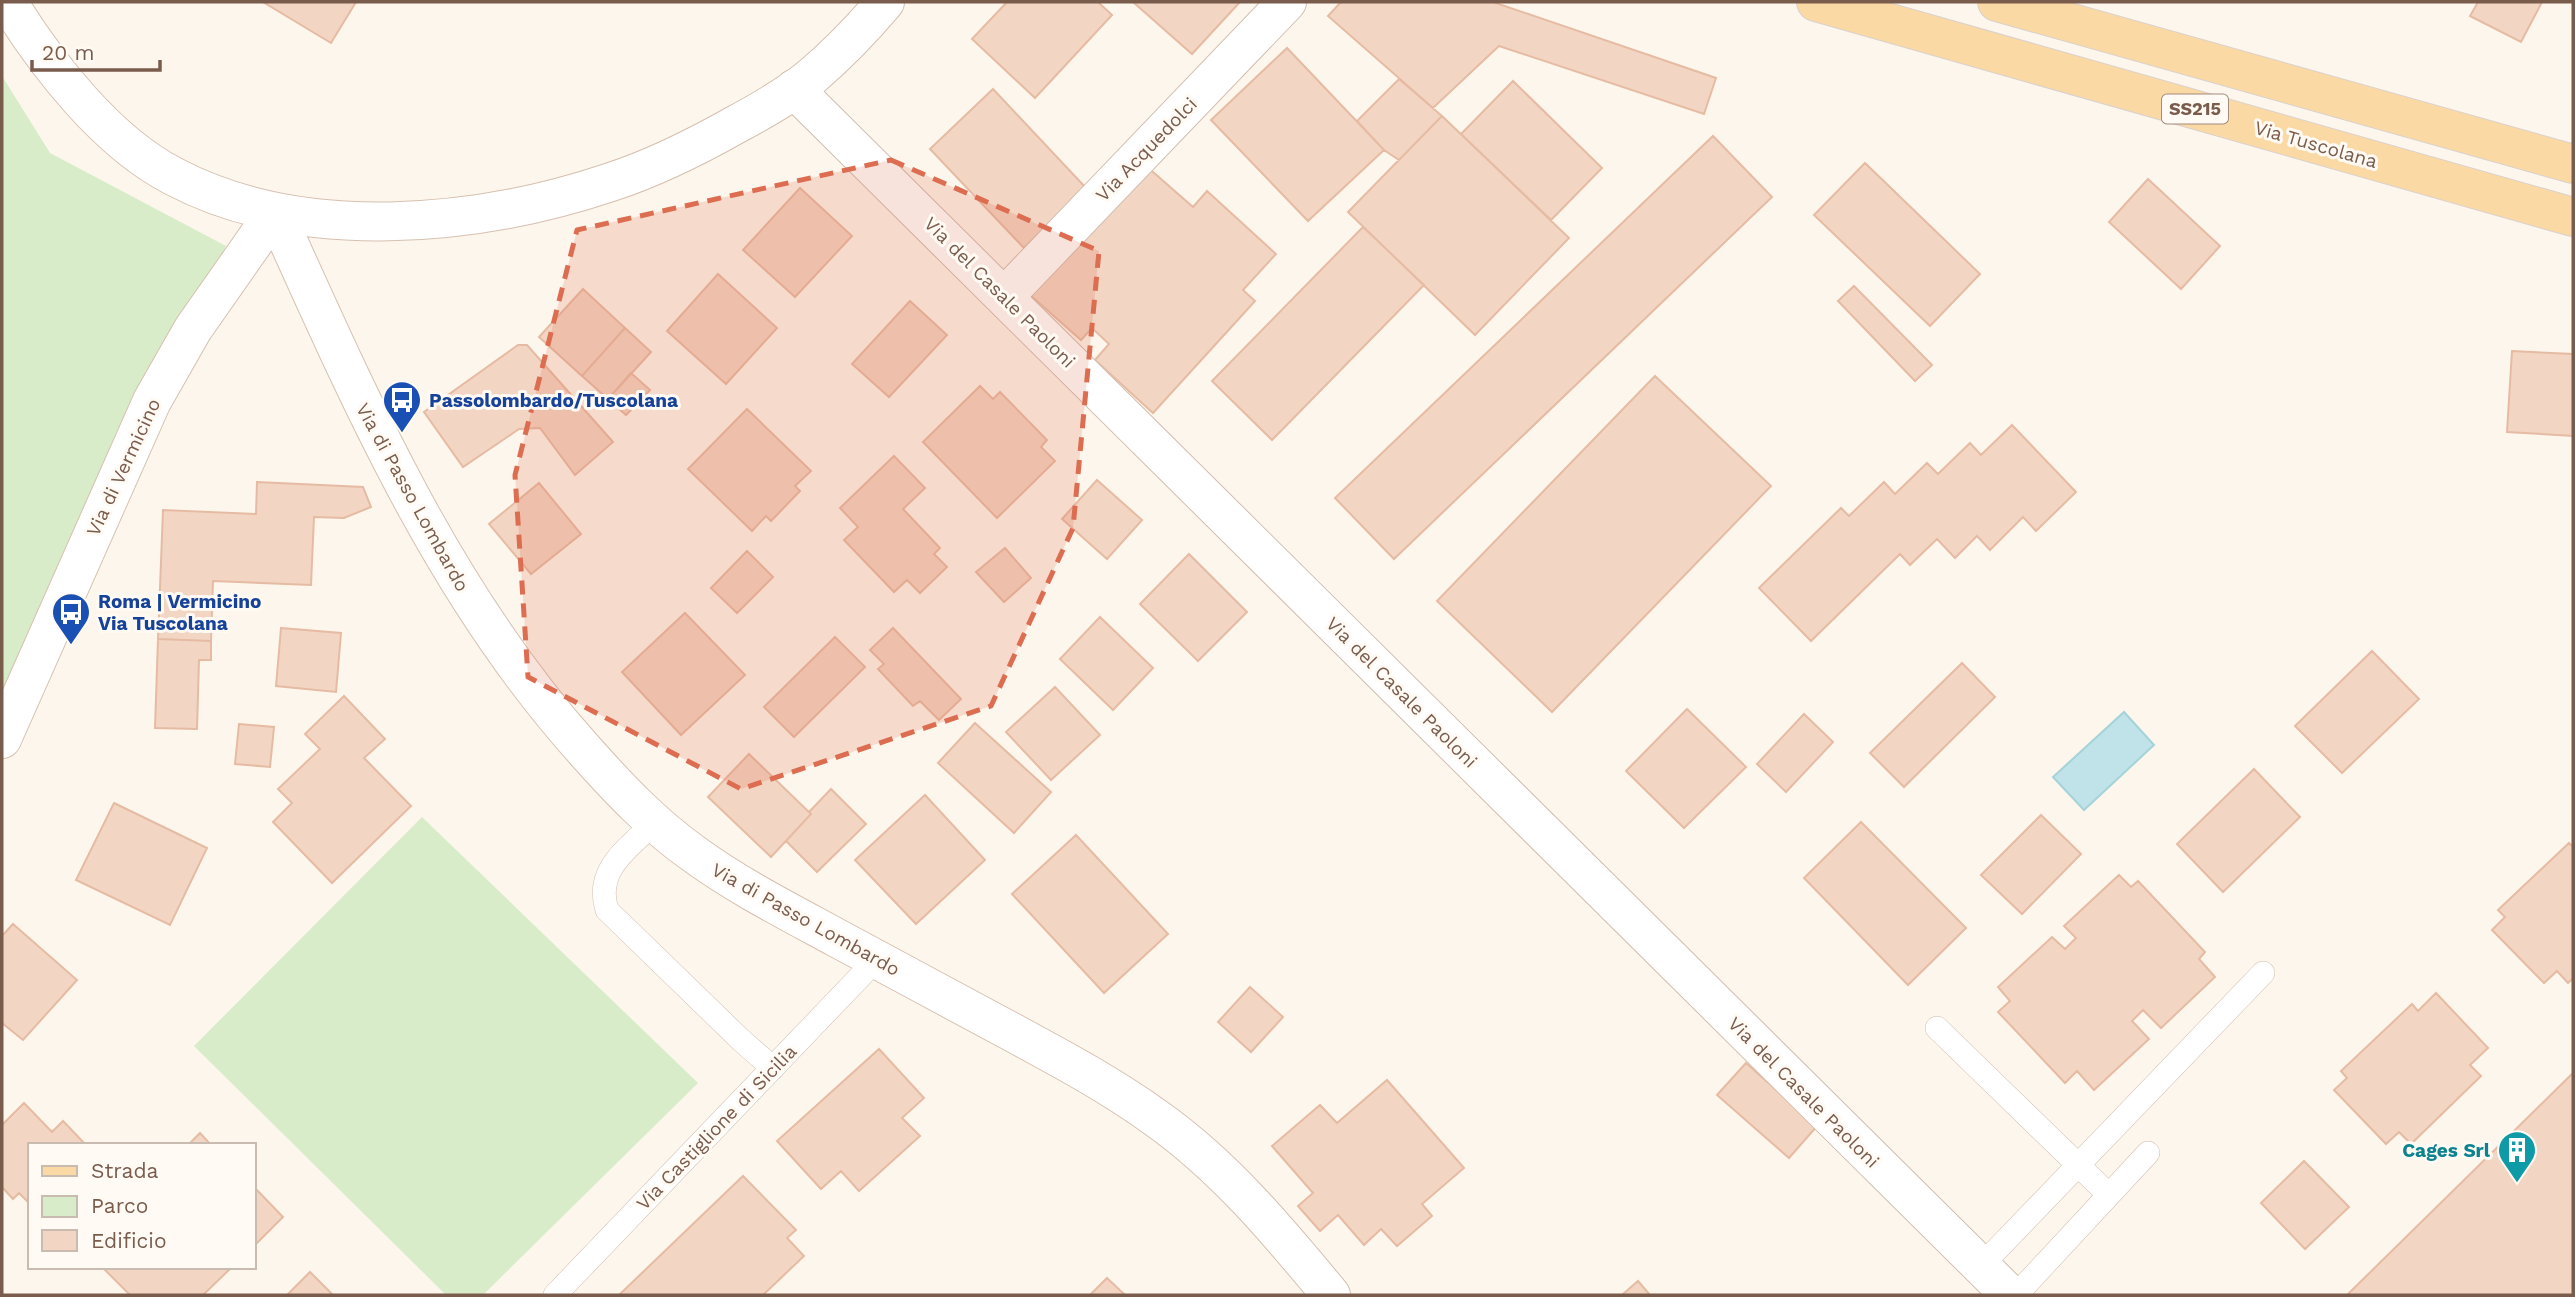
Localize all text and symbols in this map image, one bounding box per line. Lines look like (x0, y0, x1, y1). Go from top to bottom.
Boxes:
scale bar (32, 28, 159, 72)
text: 20 m (42, 40, 94, 65)
street label: Via Acquedolci (1091, 92, 1202, 206)
road number: SS215 (2162, 94, 2228, 124)
street label: Via Tuscolana (2252, 116, 2380, 173)
street label: Via del Casale Paoloni (919, 212, 1080, 373)
bus stop icon: Passolombardo/Tuscolana (381, 379, 423, 434)
place label: Passolombardo/Tuscolana (429, 389, 678, 412)
street label: Via di Vermicino (82, 395, 165, 540)
street label: Via di Passo Lombardo (351, 399, 474, 595)
place label: Roma | Vermicino Via Tuscolana (98, 590, 261, 635)
bus stop icon: Roma | Vermicino Via Tuscolana (50, 591, 92, 646)
street label: Via del Casale Paoloni (1321, 612, 1482, 773)
street label: Via di Passo Lombardo (708, 858, 904, 981)
street label: Via del Casale Paoloni (1723, 1012, 1884, 1173)
street label: Via Castiglione di Sicilia (632, 1040, 801, 1215)
building icon: Cages Srl (2496, 1129, 2538, 1184)
place label: Cages Srl (2402, 1139, 2491, 1162)
legend (28, 1143, 256, 1269)
text: Strada (91, 1158, 159, 1183)
text: Parco (91, 1193, 148, 1218)
text: Edificio (91, 1228, 167, 1253)

